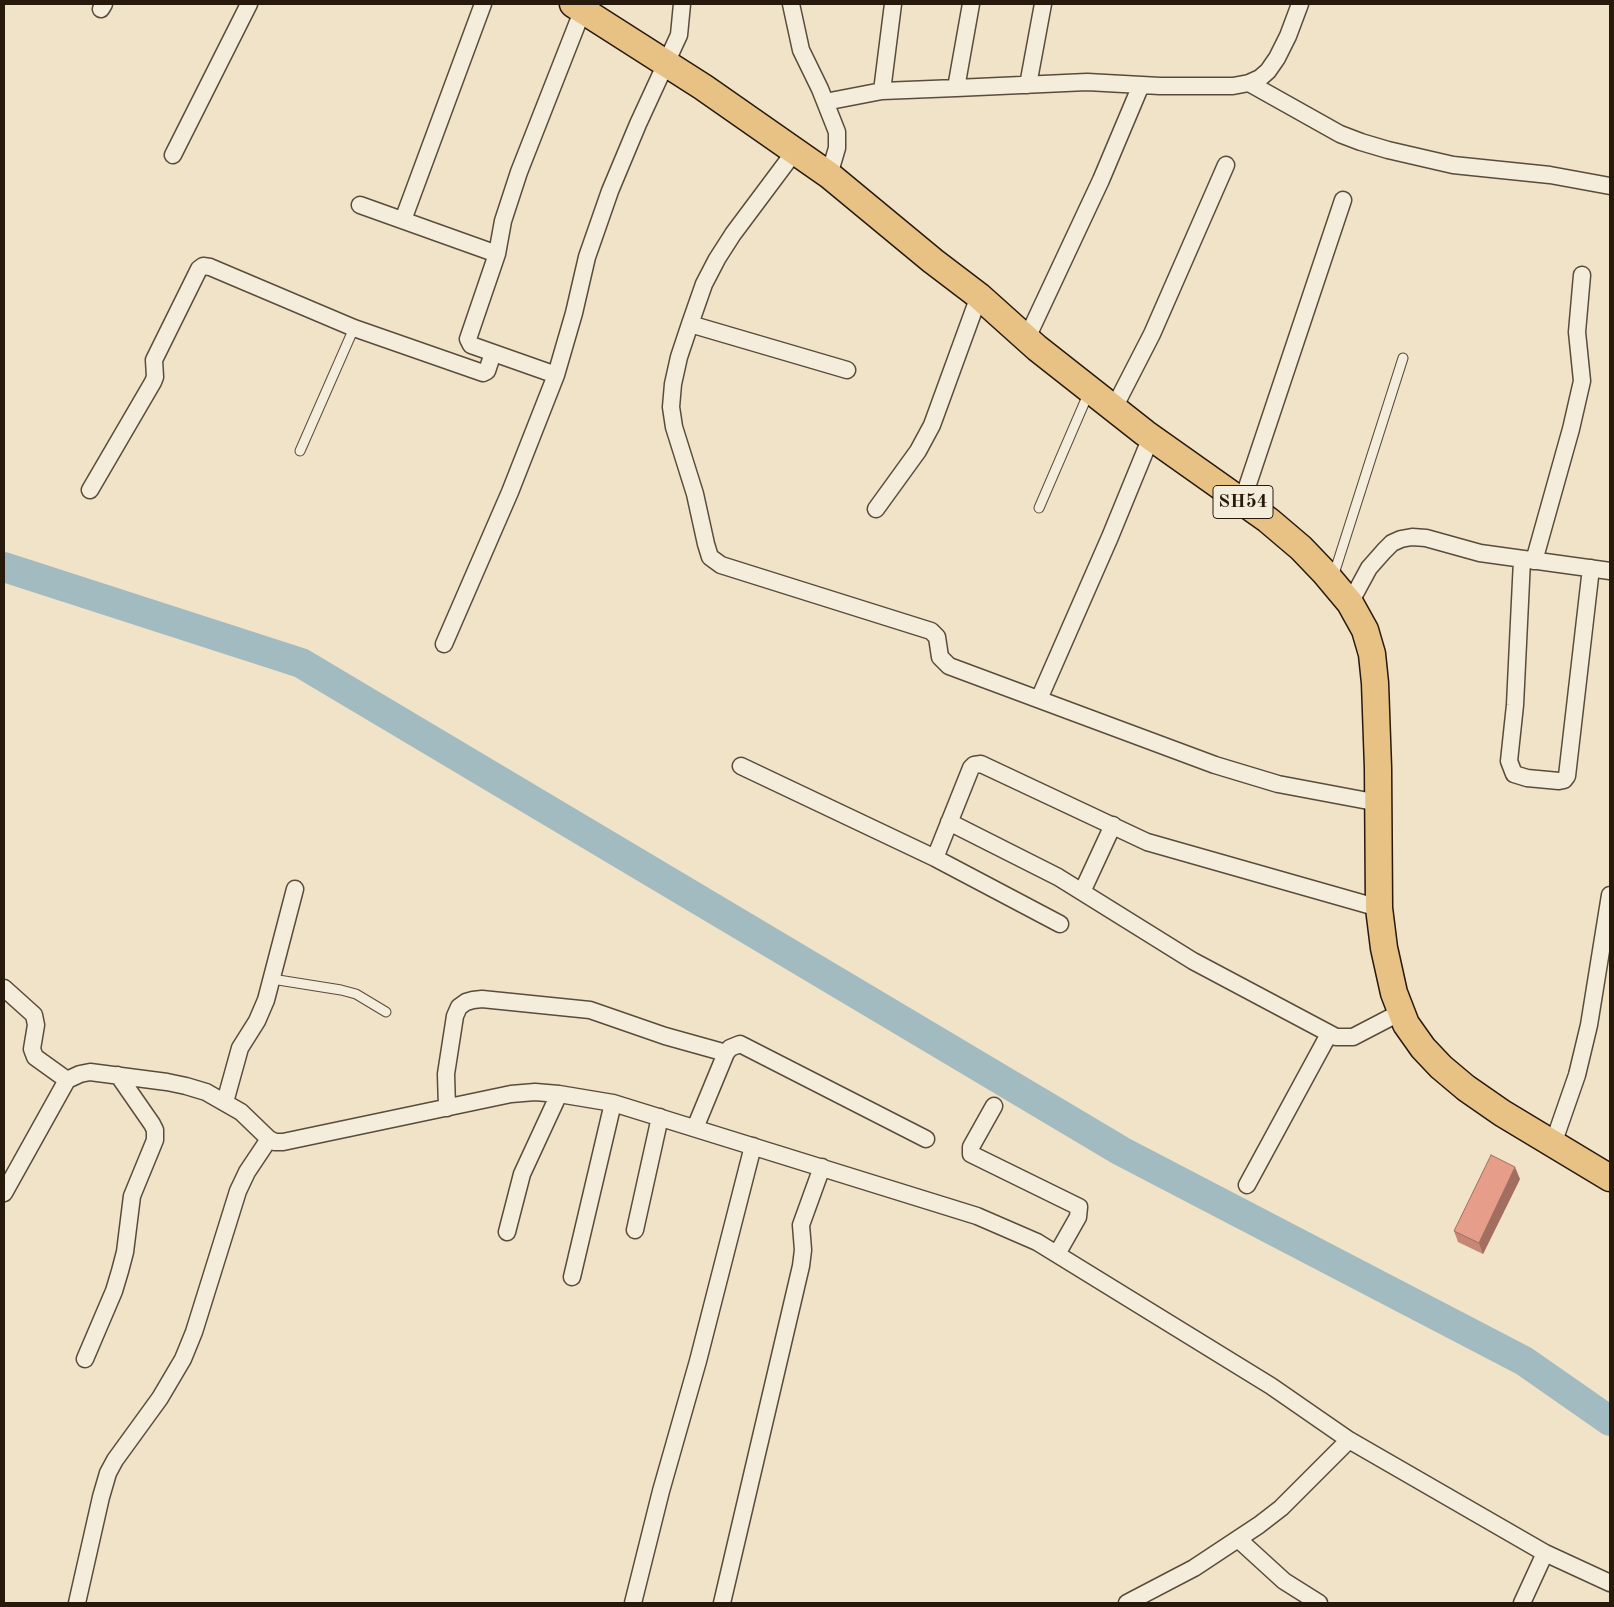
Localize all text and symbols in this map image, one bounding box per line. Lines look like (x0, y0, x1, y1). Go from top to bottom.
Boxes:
road number: SH54 (1213, 486, 1273, 518)

